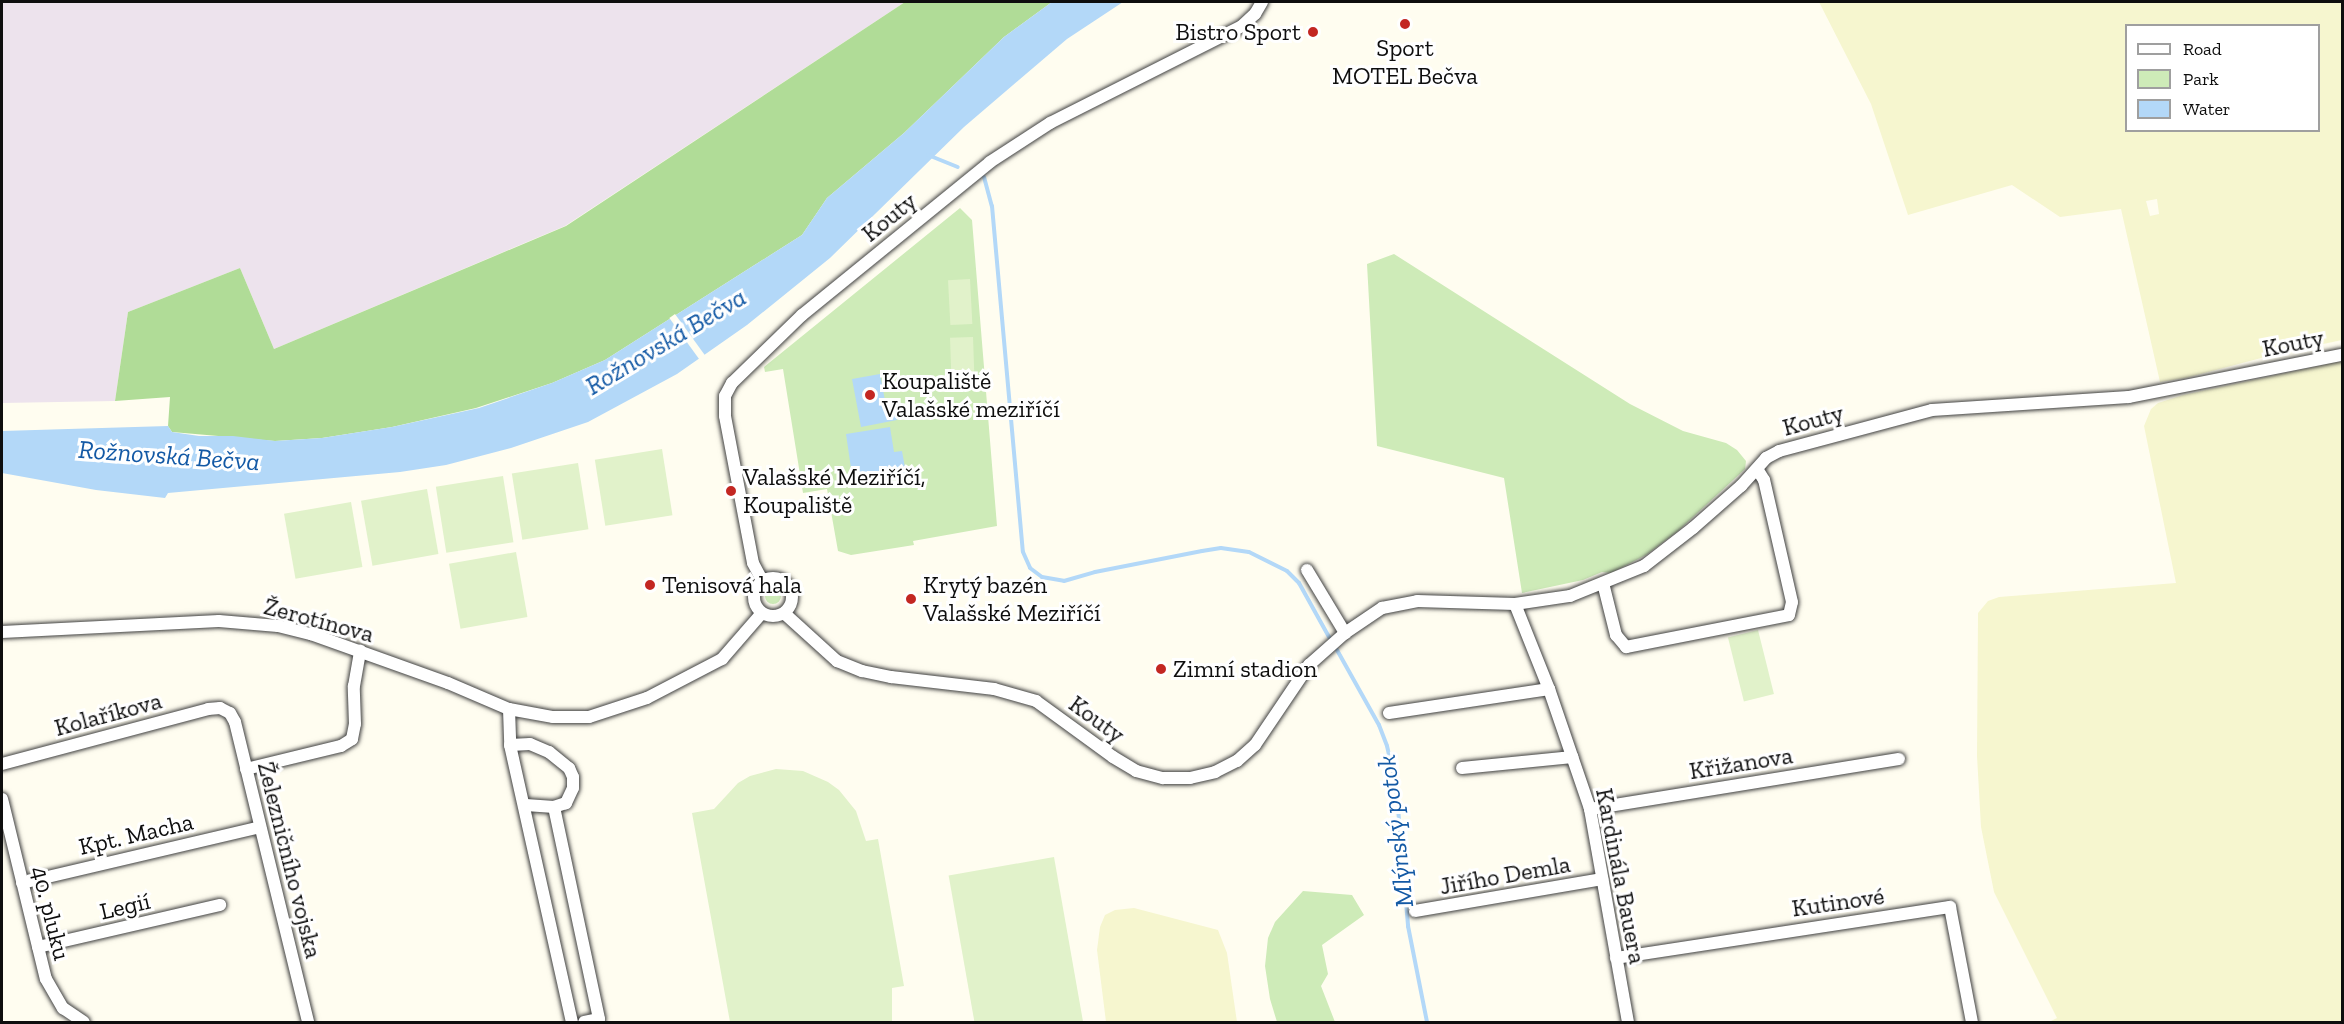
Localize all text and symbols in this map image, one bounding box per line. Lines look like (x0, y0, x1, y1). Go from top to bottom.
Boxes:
marker: Sport MOTEL Bečva (1398, 17, 1412, 31)
place label: Bistro Sport (1175, 18, 1301, 46)
legend (2125, 24, 2320, 132)
marker: Bistro Sport (1306, 25, 1320, 39)
place label: Sport MOTEL Bečva (1332, 34, 1478, 90)
text: Road (2183, 38, 2222, 60)
text: Park (2183, 68, 2219, 90)
text: Water (2183, 98, 2230, 120)
street label: Kouty (856, 186, 922, 248)
water label: Rožnovská Bečva (580, 282, 752, 402)
street label: Kouty (2260, 323, 2326, 363)
place label: Koupaliště Valašské meziříčí (882, 367, 1060, 423)
marker: Koupaliště Valašské meziříčí (863, 388, 877, 402)
street label: Kouty (1779, 398, 1847, 442)
water label: Rožnovská Bečva (77, 434, 261, 478)
place label: Valašské Meziříčí, Koupaliště (743, 463, 926, 519)
marker: Valašské Meziříčí, Koupaliště (724, 484, 738, 498)
place label: Tenisová hala (662, 571, 802, 599)
place label: Krytý bazén Valašské Meziříčí (923, 571, 1101, 627)
marker: Tenisová hala (643, 578, 657, 592)
street label: Žerotínova (261, 592, 377, 648)
marker: Krytý bazén Valašské Meziříčí (904, 592, 918, 606)
place label: Zimní stadion (1173, 655, 1317, 683)
marker: Zimní stadion (1154, 662, 1168, 676)
street label: Kolaříkova (51, 686, 165, 742)
street label: Kouty (1064, 689, 1130, 749)
street label: Křižanova (1687, 741, 1795, 785)
water label: Mlýnský potok (1371, 753, 1421, 909)
street label: Železničního vojska (252, 759, 328, 961)
street label: Kardinála Bauera (1590, 786, 1652, 966)
street label: Kpt. Macha (76, 807, 196, 861)
street label: Jiřího Demla (1437, 849, 1573, 901)
street label: 40. pluku (25, 863, 77, 963)
street label: Kutinové (1790, 881, 1886, 923)
street label: Legií (97, 886, 153, 926)

